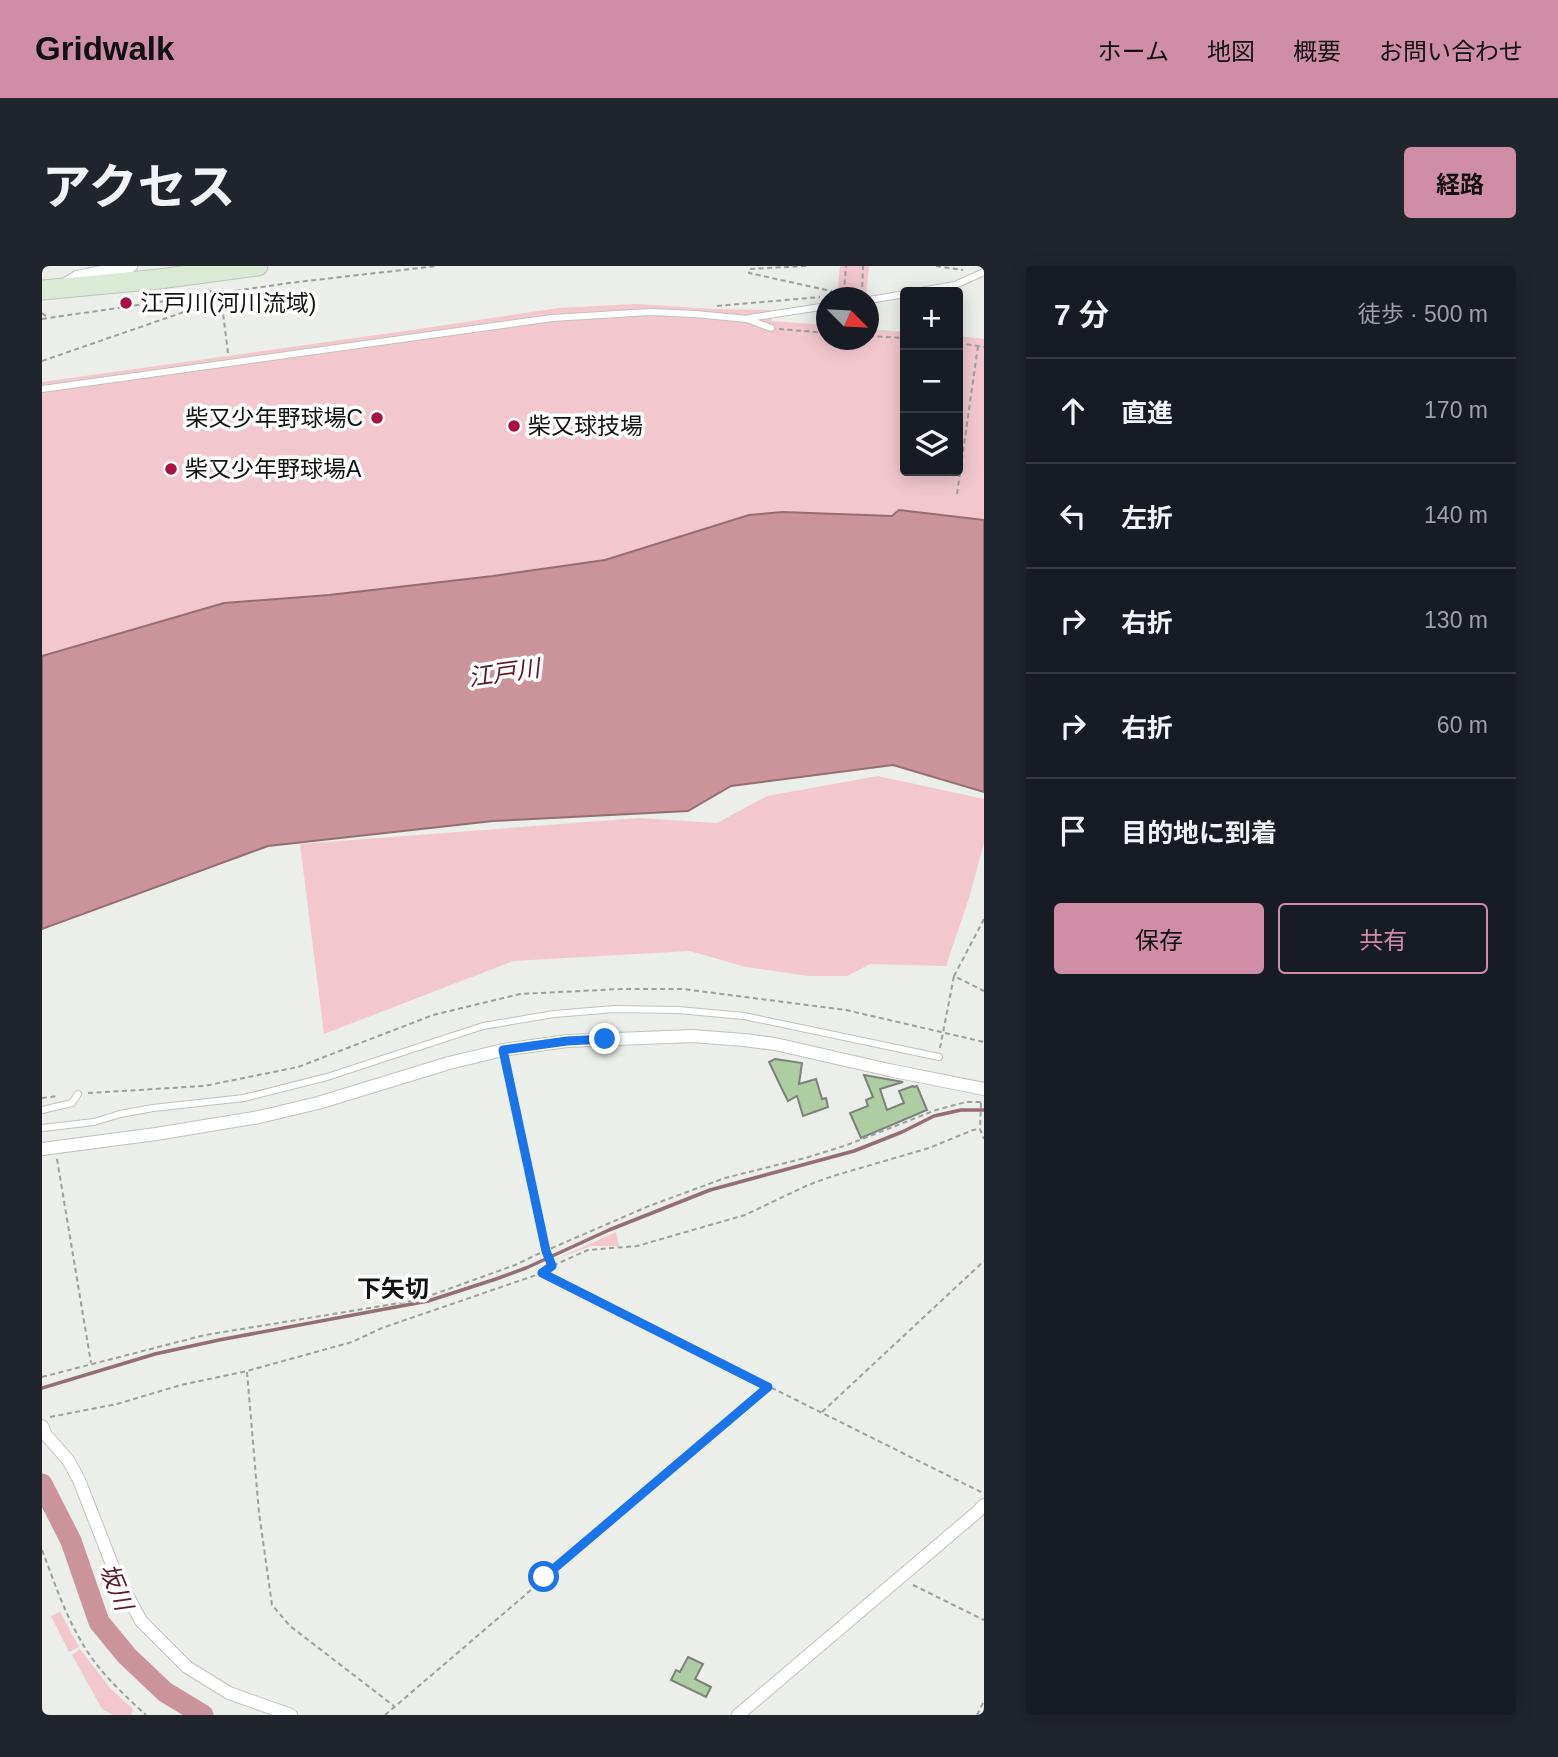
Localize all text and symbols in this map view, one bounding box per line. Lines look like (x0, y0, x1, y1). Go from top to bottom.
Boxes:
text: Gridwalk (35, 30, 174, 67)
text: ホーム (1098, 38, 1169, 65)
text: 地図 (1207, 38, 1255, 65)
text: 概要 (1293, 38, 1341, 65)
text: お問い合わせ (1379, 38, 1523, 65)
button: 経路 (1404, 147, 1516, 218)
text: アクセス (42, 160, 236, 214)
north arrow (816, 287, 879, 350)
map controls (900, 287, 963, 476)
button: + (900, 287, 963, 350)
place label: 江戸川(河川流域) (140, 290, 316, 316)
marker: 江戸川(河川流域) (118, 295, 134, 311)
text: 7 分 (1054, 298, 1109, 331)
text: 徒歩 · 500 m (1358, 301, 1488, 327)
button: − (900, 350, 963, 413)
icon: ahead (1054, 392, 1092, 430)
text: 170 m (1424, 397, 1488, 423)
text: 直進 (1121, 398, 1173, 428)
place label: 柴又少年野球場C (185, 405, 363, 431)
marker: 柴又少年野球場C (369, 410, 385, 426)
place label: 柴又球技場 (528, 413, 643, 439)
button: layers (900, 413, 963, 476)
marker: 柴又球技場 (506, 418, 522, 434)
place label: 柴又少年野球場A (185, 456, 362, 482)
marker: 柴又少年野球場A (163, 461, 179, 477)
icon: left (1054, 497, 1092, 535)
text: 140 m (1424, 502, 1488, 528)
text: 左折 (1121, 503, 1173, 533)
icon: right (1054, 602, 1092, 640)
text: 130 m (1424, 607, 1488, 633)
text: 右折 (1121, 608, 1173, 638)
water label: 江戸川 (466, 654, 544, 691)
icon: right (1054, 707, 1092, 745)
text: 60 m (1437, 712, 1488, 738)
text: 右折 (1121, 713, 1173, 743)
icon: arrive (1054, 812, 1092, 850)
text: 目的地に到着 (1121, 818, 1277, 848)
button: 保存 (1054, 903, 1264, 974)
button: 共有 (1278, 903, 1488, 974)
route end (589, 1023, 620, 1054)
district label: 下矢切 (357, 1275, 429, 1302)
water label: 坂川 (95, 1560, 139, 1617)
route start (528, 1561, 559, 1592)

